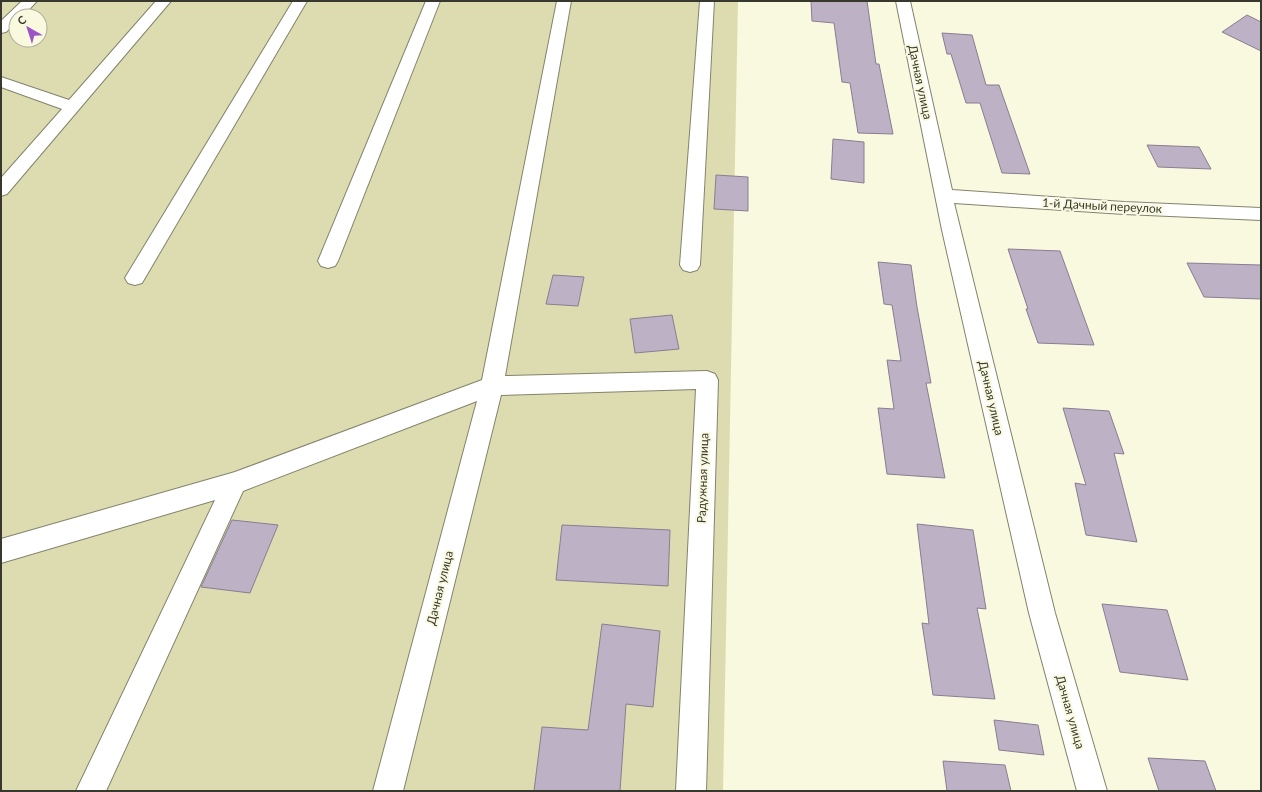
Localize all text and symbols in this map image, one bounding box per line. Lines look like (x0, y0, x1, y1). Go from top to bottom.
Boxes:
north arrow (8, 8, 48, 48)
text: С (14, 12, 29, 27)
street label: Дачная улица (905, 43, 936, 121)
street label: 1-й Дачный переулок (1042, 195, 1163, 216)
street label: Дачная улица (976, 359, 1007, 437)
street label: Радужная улица (693, 433, 712, 523)
street label: Дачная улица (423, 549, 456, 627)
street label: Дачная улица (1053, 673, 1088, 750)

